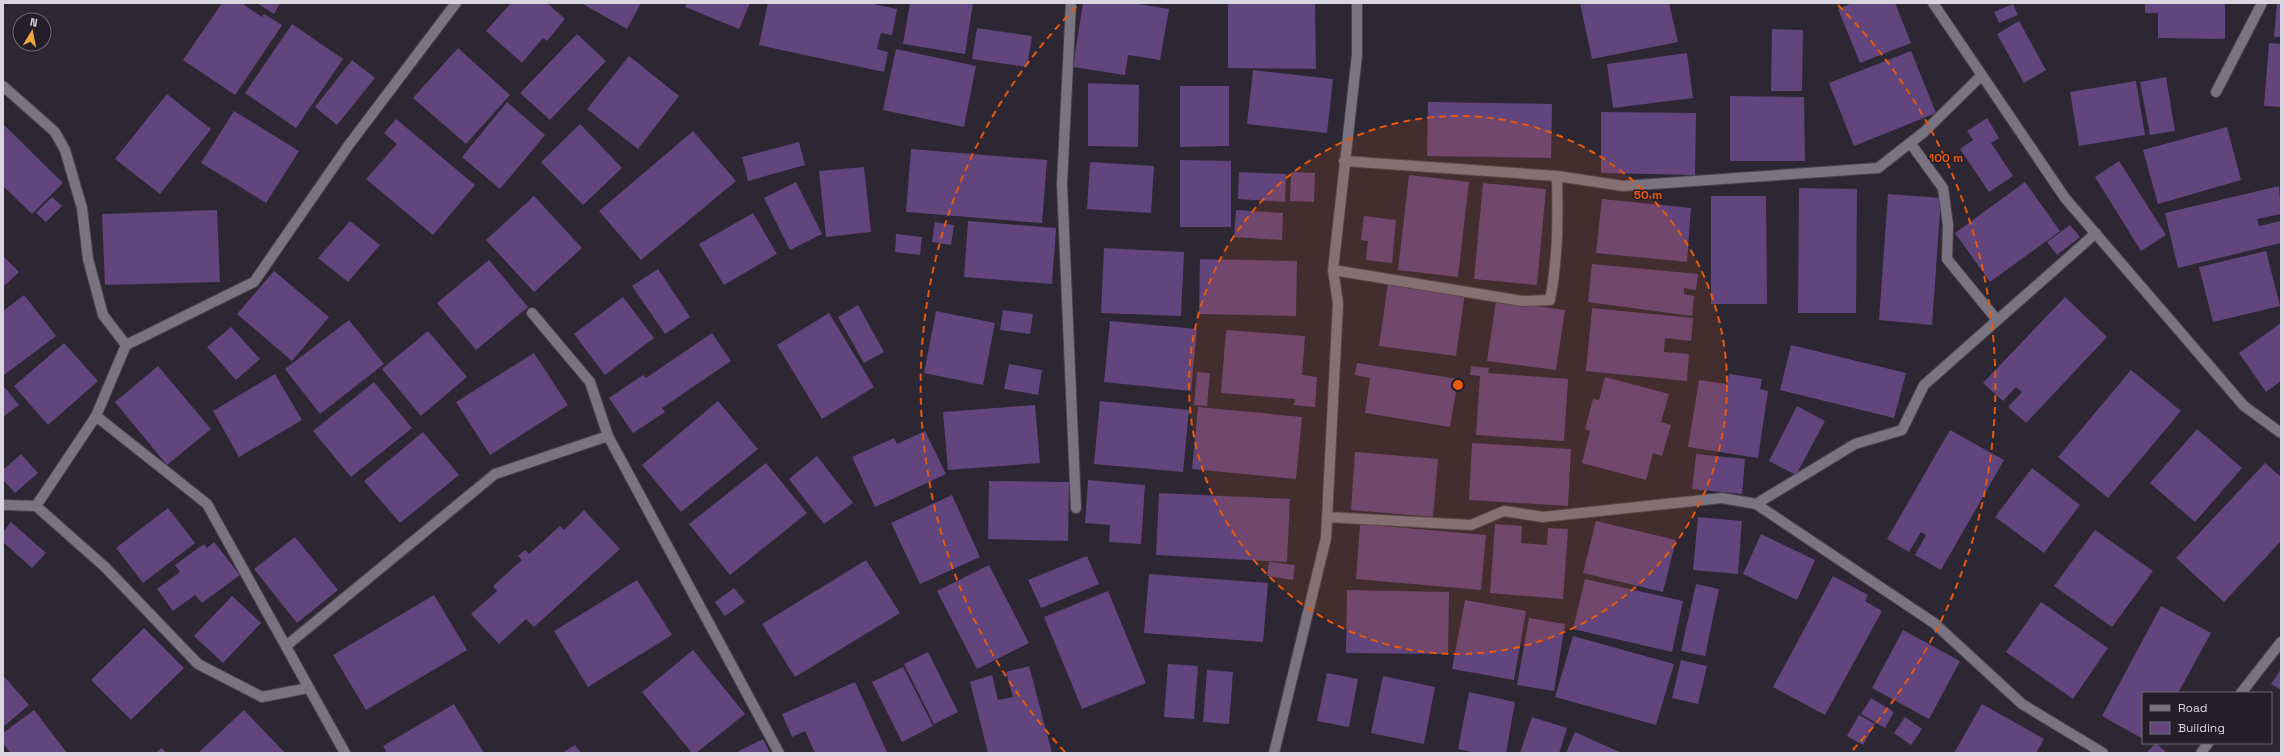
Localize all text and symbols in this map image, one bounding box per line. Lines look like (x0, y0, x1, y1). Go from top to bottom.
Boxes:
north arrow (12, 12, 52, 52)
text: N (29, 15, 39, 30)
text: 100 m (1929, 150, 1963, 166)
text: 50 m (1634, 187, 1662, 203)
centre of rings (1451, 378, 1465, 392)
legend (2142, 692, 2272, 744)
text: Road (2178, 700, 2207, 716)
text: Building (2178, 720, 2225, 736)

